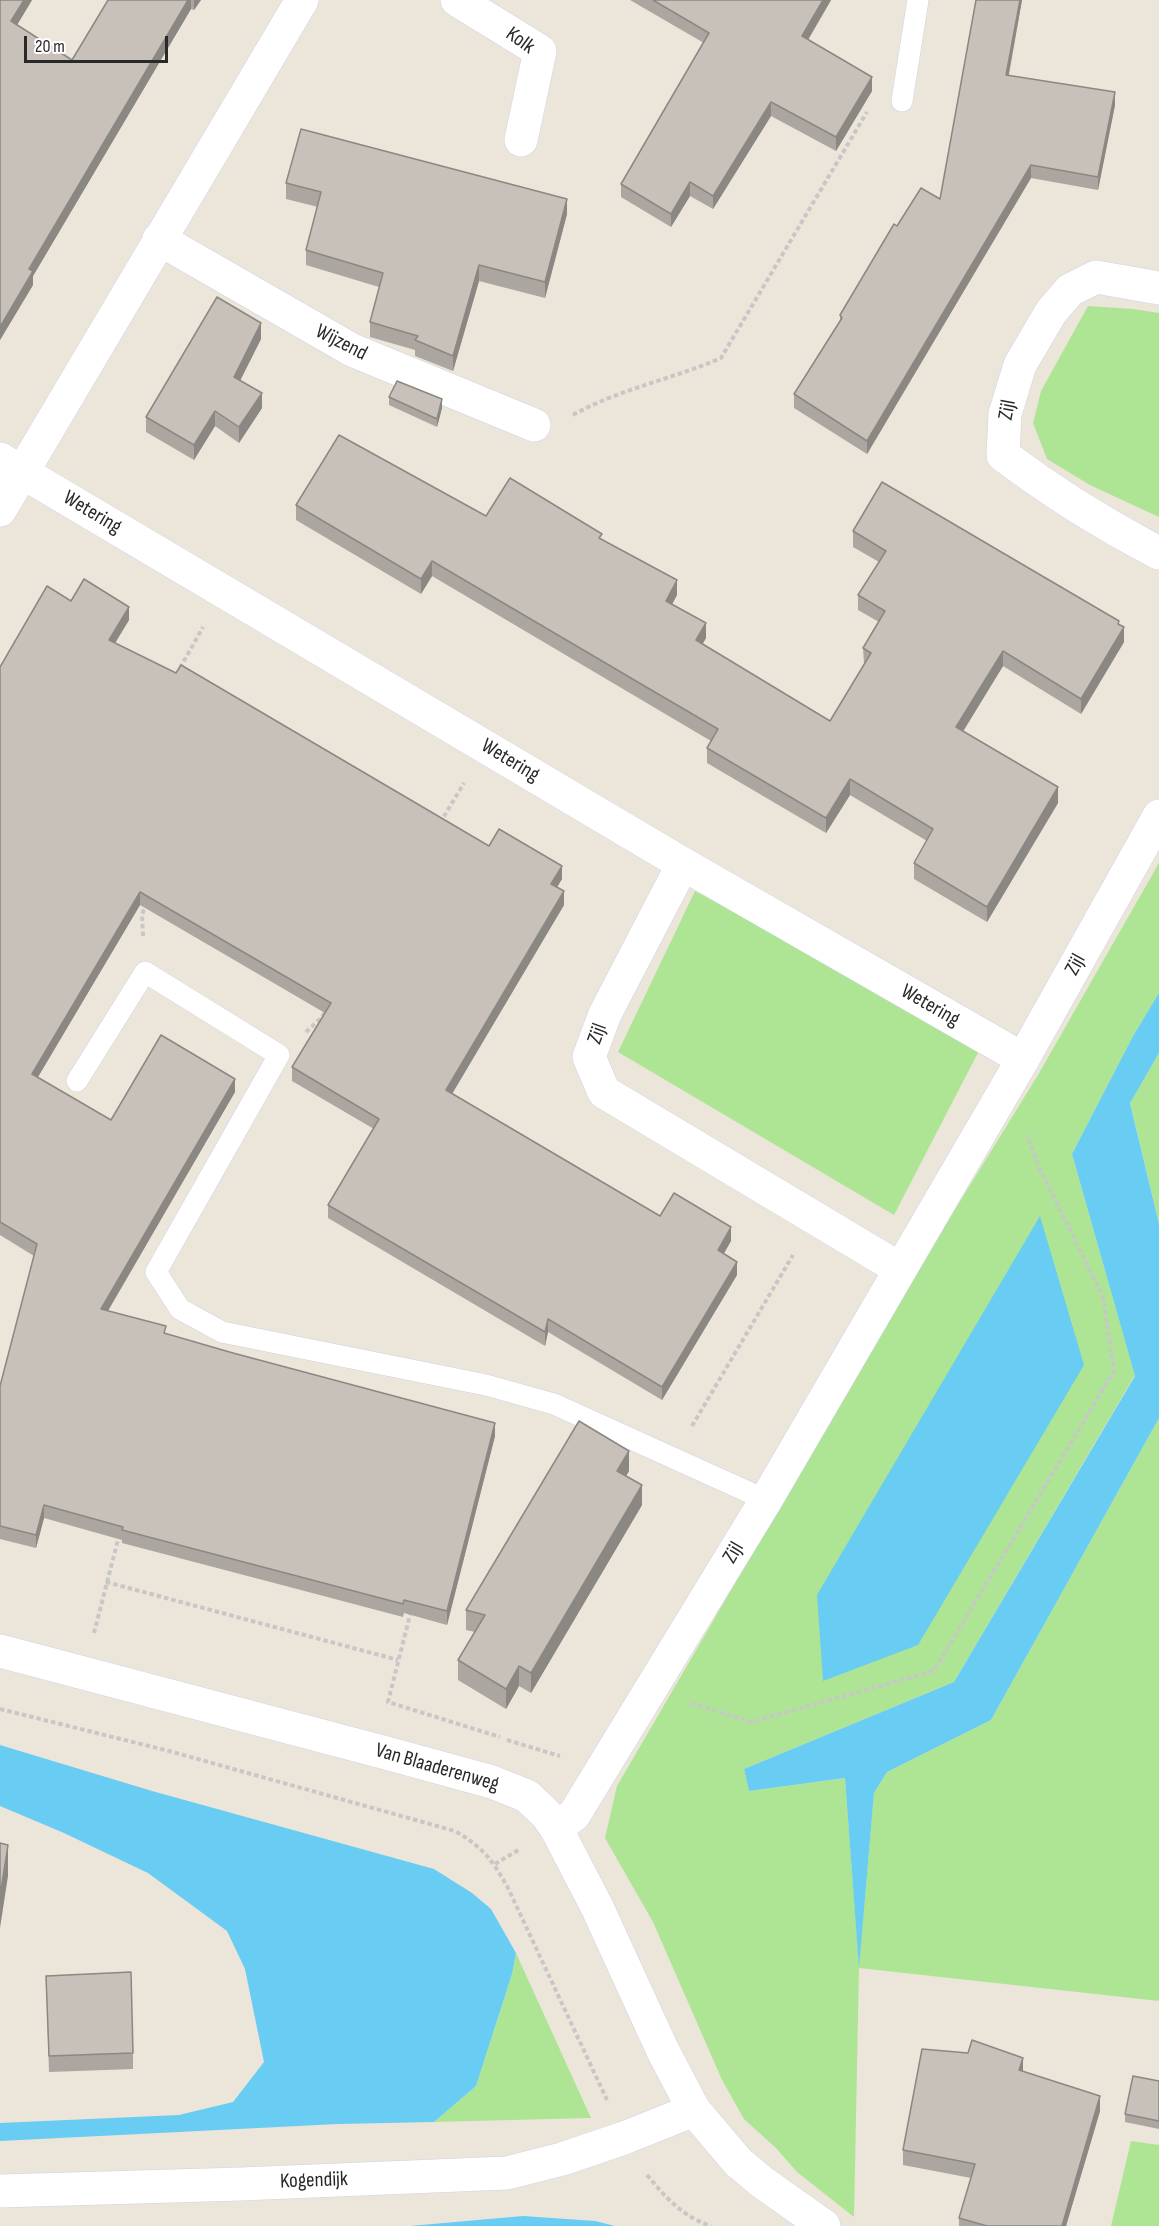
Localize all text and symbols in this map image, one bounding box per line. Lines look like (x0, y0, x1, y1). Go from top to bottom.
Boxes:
street label: Kolk (501, 22, 539, 60)
scale bar (27, 24, 171, 62)
text: 20 m (35, 36, 65, 57)
street label: Wijzend (311, 319, 371, 367)
street label: Zijl (994, 398, 1022, 422)
street label: Wetering (58, 486, 126, 540)
street label: Wetering (476, 734, 544, 788)
street label: Zijl (1060, 950, 1092, 980)
street label: Wetering (896, 979, 964, 1033)
street label: Zijl (583, 1020, 613, 1048)
street label: Zijl (718, 1538, 750, 1568)
street label: Van Blaaderenweg (372, 1738, 502, 1798)
street label: Kogendijk (280, 2167, 348, 2195)

